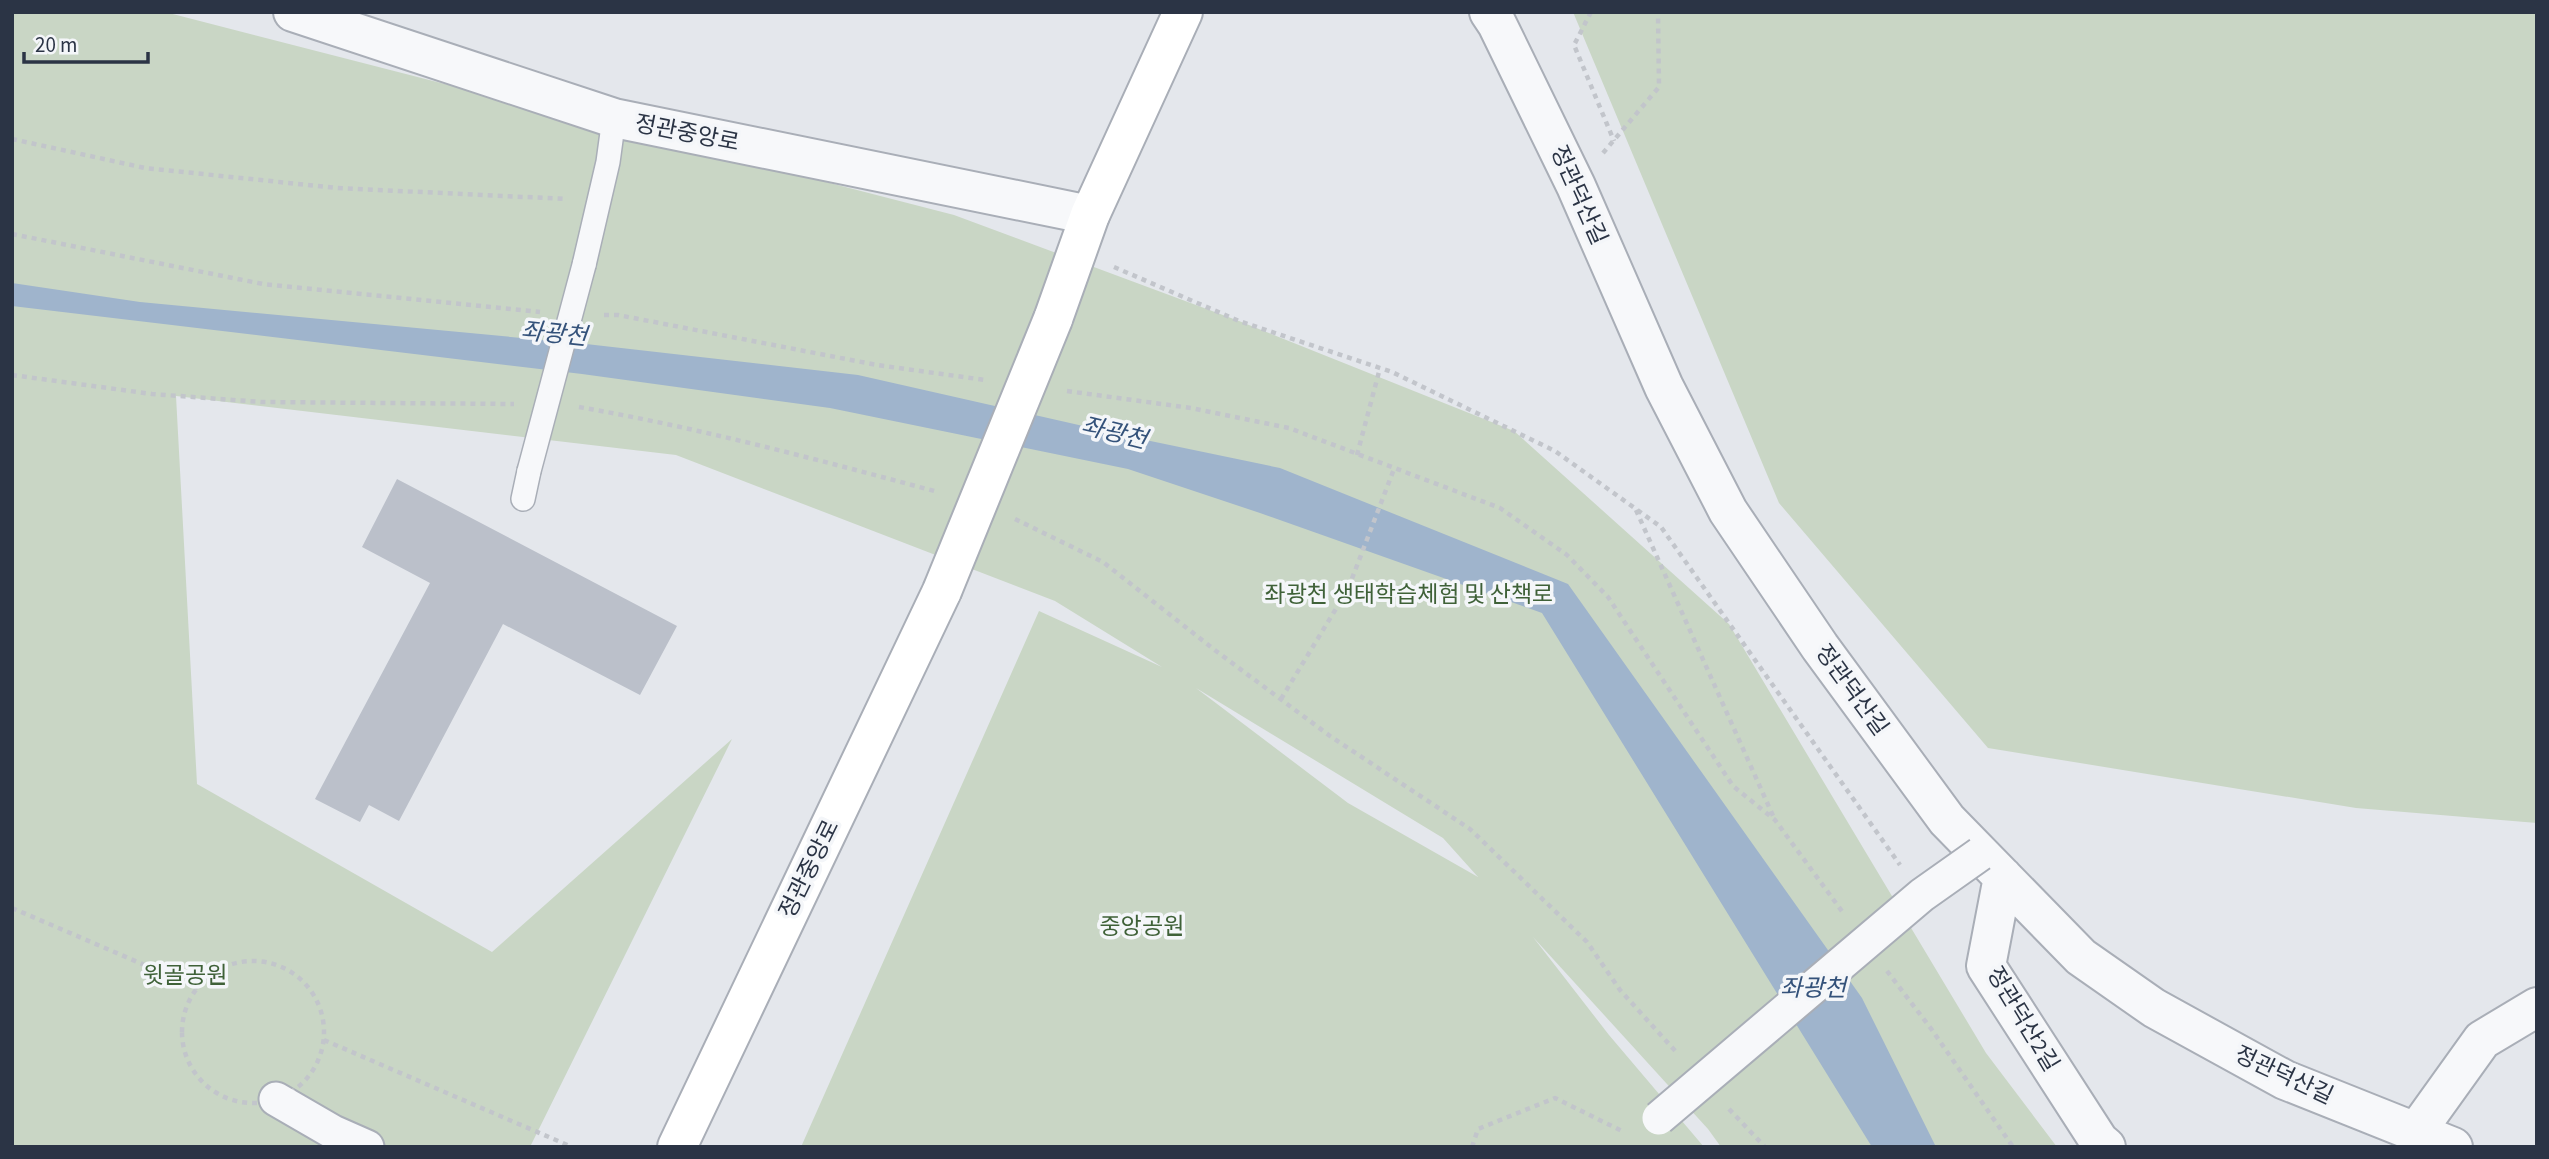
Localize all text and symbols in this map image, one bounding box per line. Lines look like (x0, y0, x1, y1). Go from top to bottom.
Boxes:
scale bar (24, 21, 149, 65)
text: 20 m (35, 30, 77, 60)
street label: 정관중앙로 (632, 107, 742, 159)
street label: 정관덕산길 (1542, 140, 1616, 250)
water label: 좌광천 (519, 313, 592, 355)
water label: 좌광천 (1078, 408, 1153, 459)
park label: 좌광천 생태학습체험 및 산책로 (1265, 578, 1553, 611)
street label: 정관덕산길 (1808, 637, 1896, 743)
street label: 정관중앙로 (771, 814, 847, 924)
park label: 중앙공원 (1100, 910, 1184, 943)
park label: 윗골공원 (143, 959, 227, 992)
street label: 정관덕산2길 (1979, 960, 2067, 1078)
water label: 좌광천 (1780, 971, 1849, 1006)
street label: 정관덕산길 (2229, 1038, 2339, 1112)

